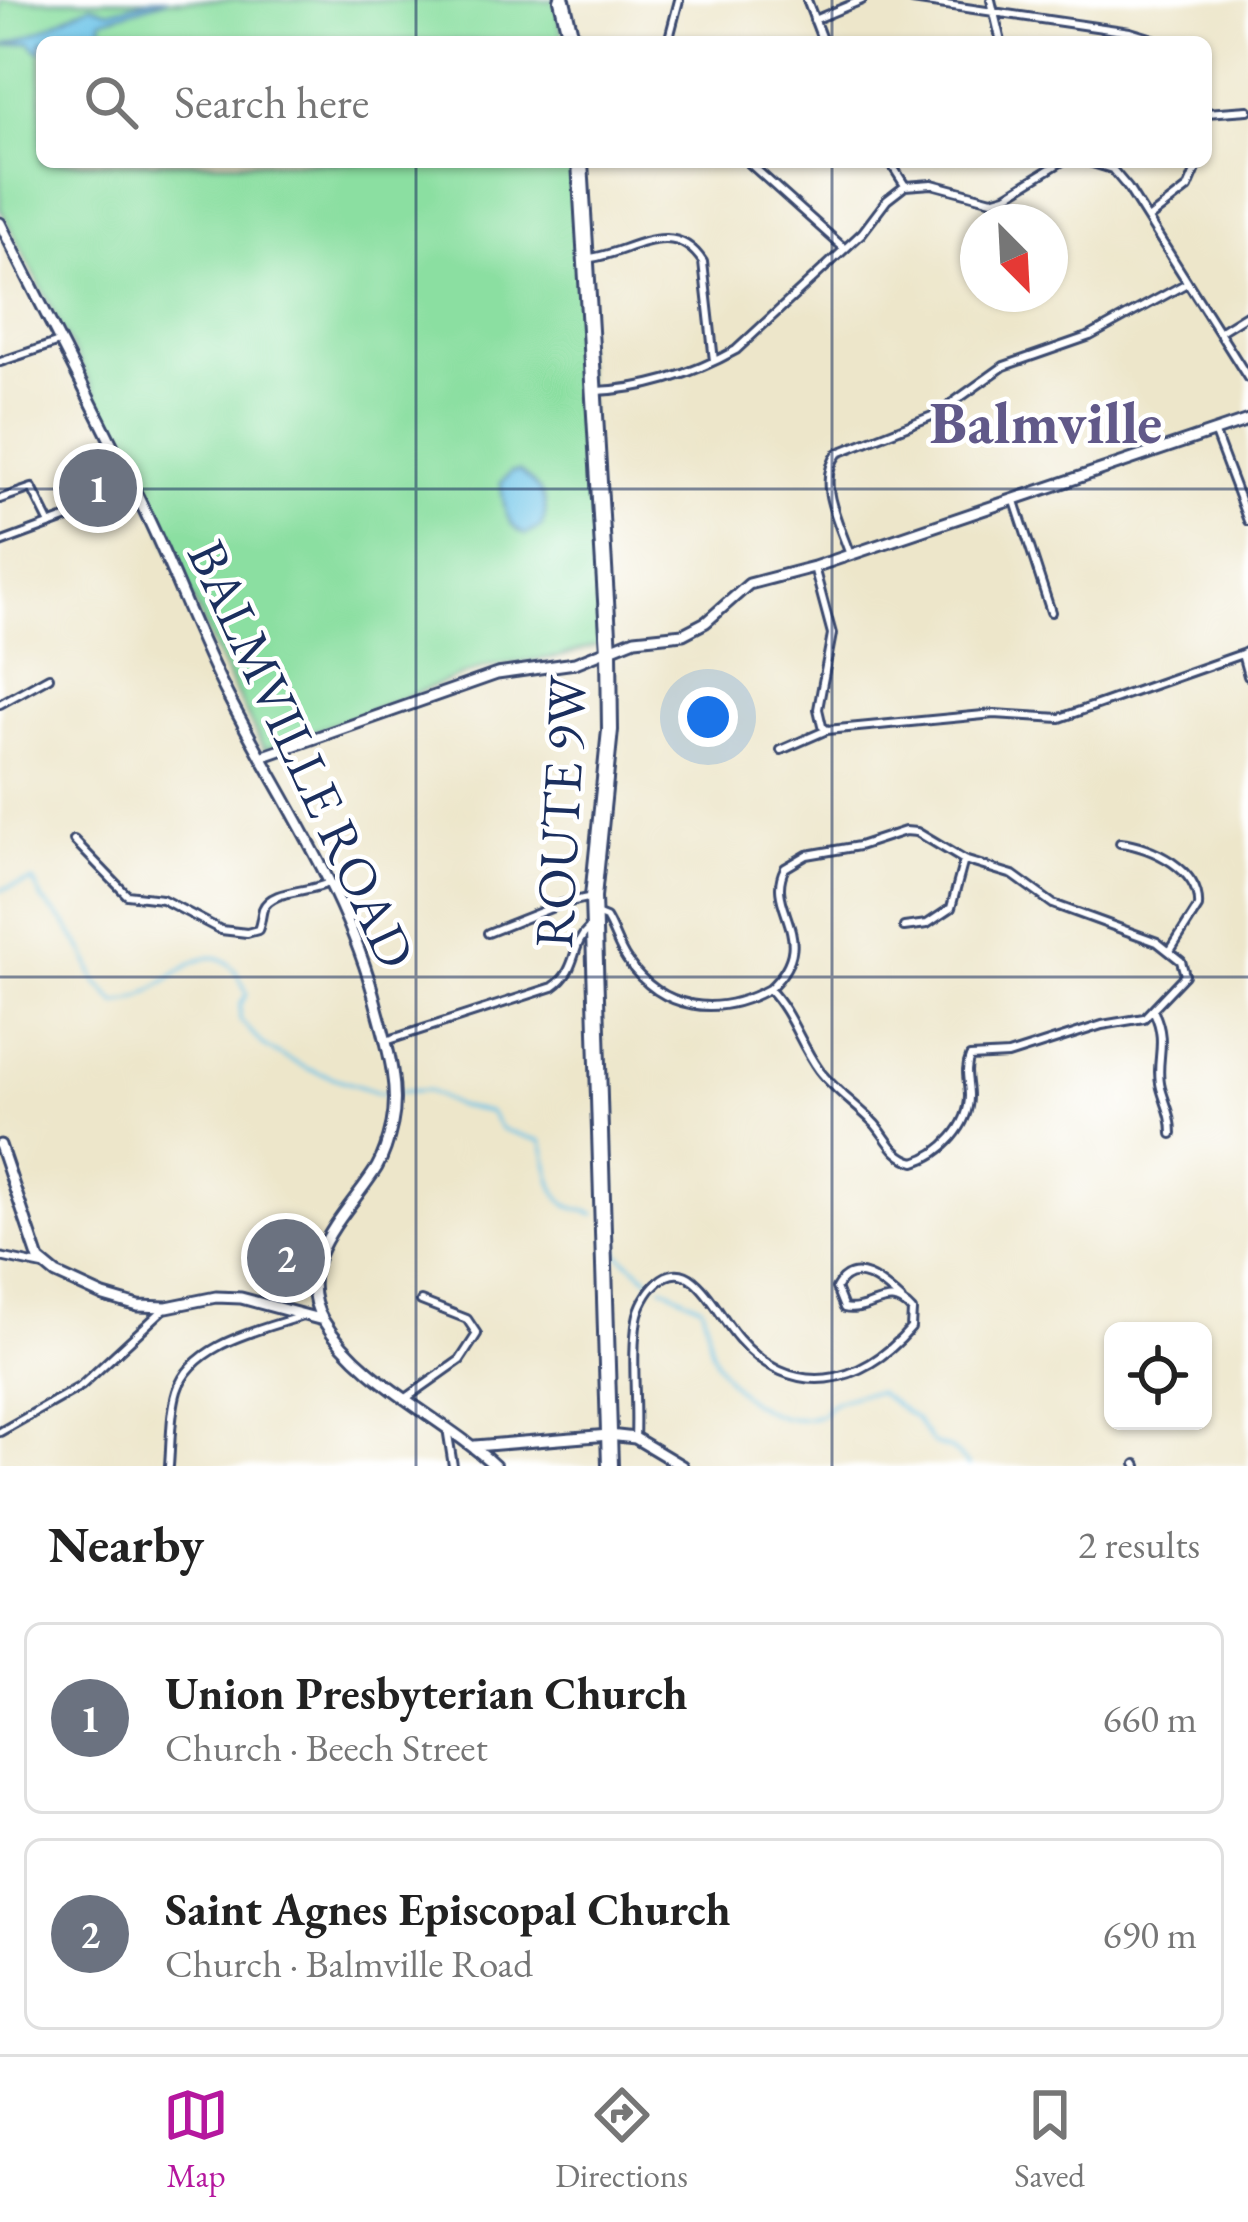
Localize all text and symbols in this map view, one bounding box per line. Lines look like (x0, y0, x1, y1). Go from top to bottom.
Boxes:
search box (36, 36, 1212, 168)
icon: search (78, 69, 144, 135)
text: Search here (174, 73, 369, 131)
north arrow (960, 204, 1068, 312)
district label: Balmville (930, 383, 1162, 461)
pin: 1 (59, 443, 137, 533)
street label: BALMVILLE ROAD (172, 529, 432, 979)
street label: ROUTE 9W (518, 673, 602, 950)
your location (678, 687, 738, 747)
pin: 2 (247, 1213, 325, 1303)
map controls (1104, 1322, 1212, 1430)
button: locate (1104, 1322, 1212, 1430)
text: Nearby (48, 1511, 204, 1577)
text: 2 results (1078, 1519, 1200, 1570)
text: Union Presbyterian Church (165, 1664, 688, 1722)
text: 1 (80, 1693, 100, 1744)
text: 660 m (1103, 1693, 1197, 1744)
text: Church · Beech Street (165, 1722, 488, 1773)
text: Saint Agnes Episcopal Church (165, 1880, 731, 1938)
text: 2 (80, 1909, 100, 1960)
text: 690 m (1103, 1909, 1197, 1960)
text: Church · Balmville Road (165, 1938, 533, 1989)
tab: Map (163, 2082, 229, 2197)
tab: Directions (555, 2082, 688, 2197)
tab: Saved (1014, 2082, 1085, 2197)

